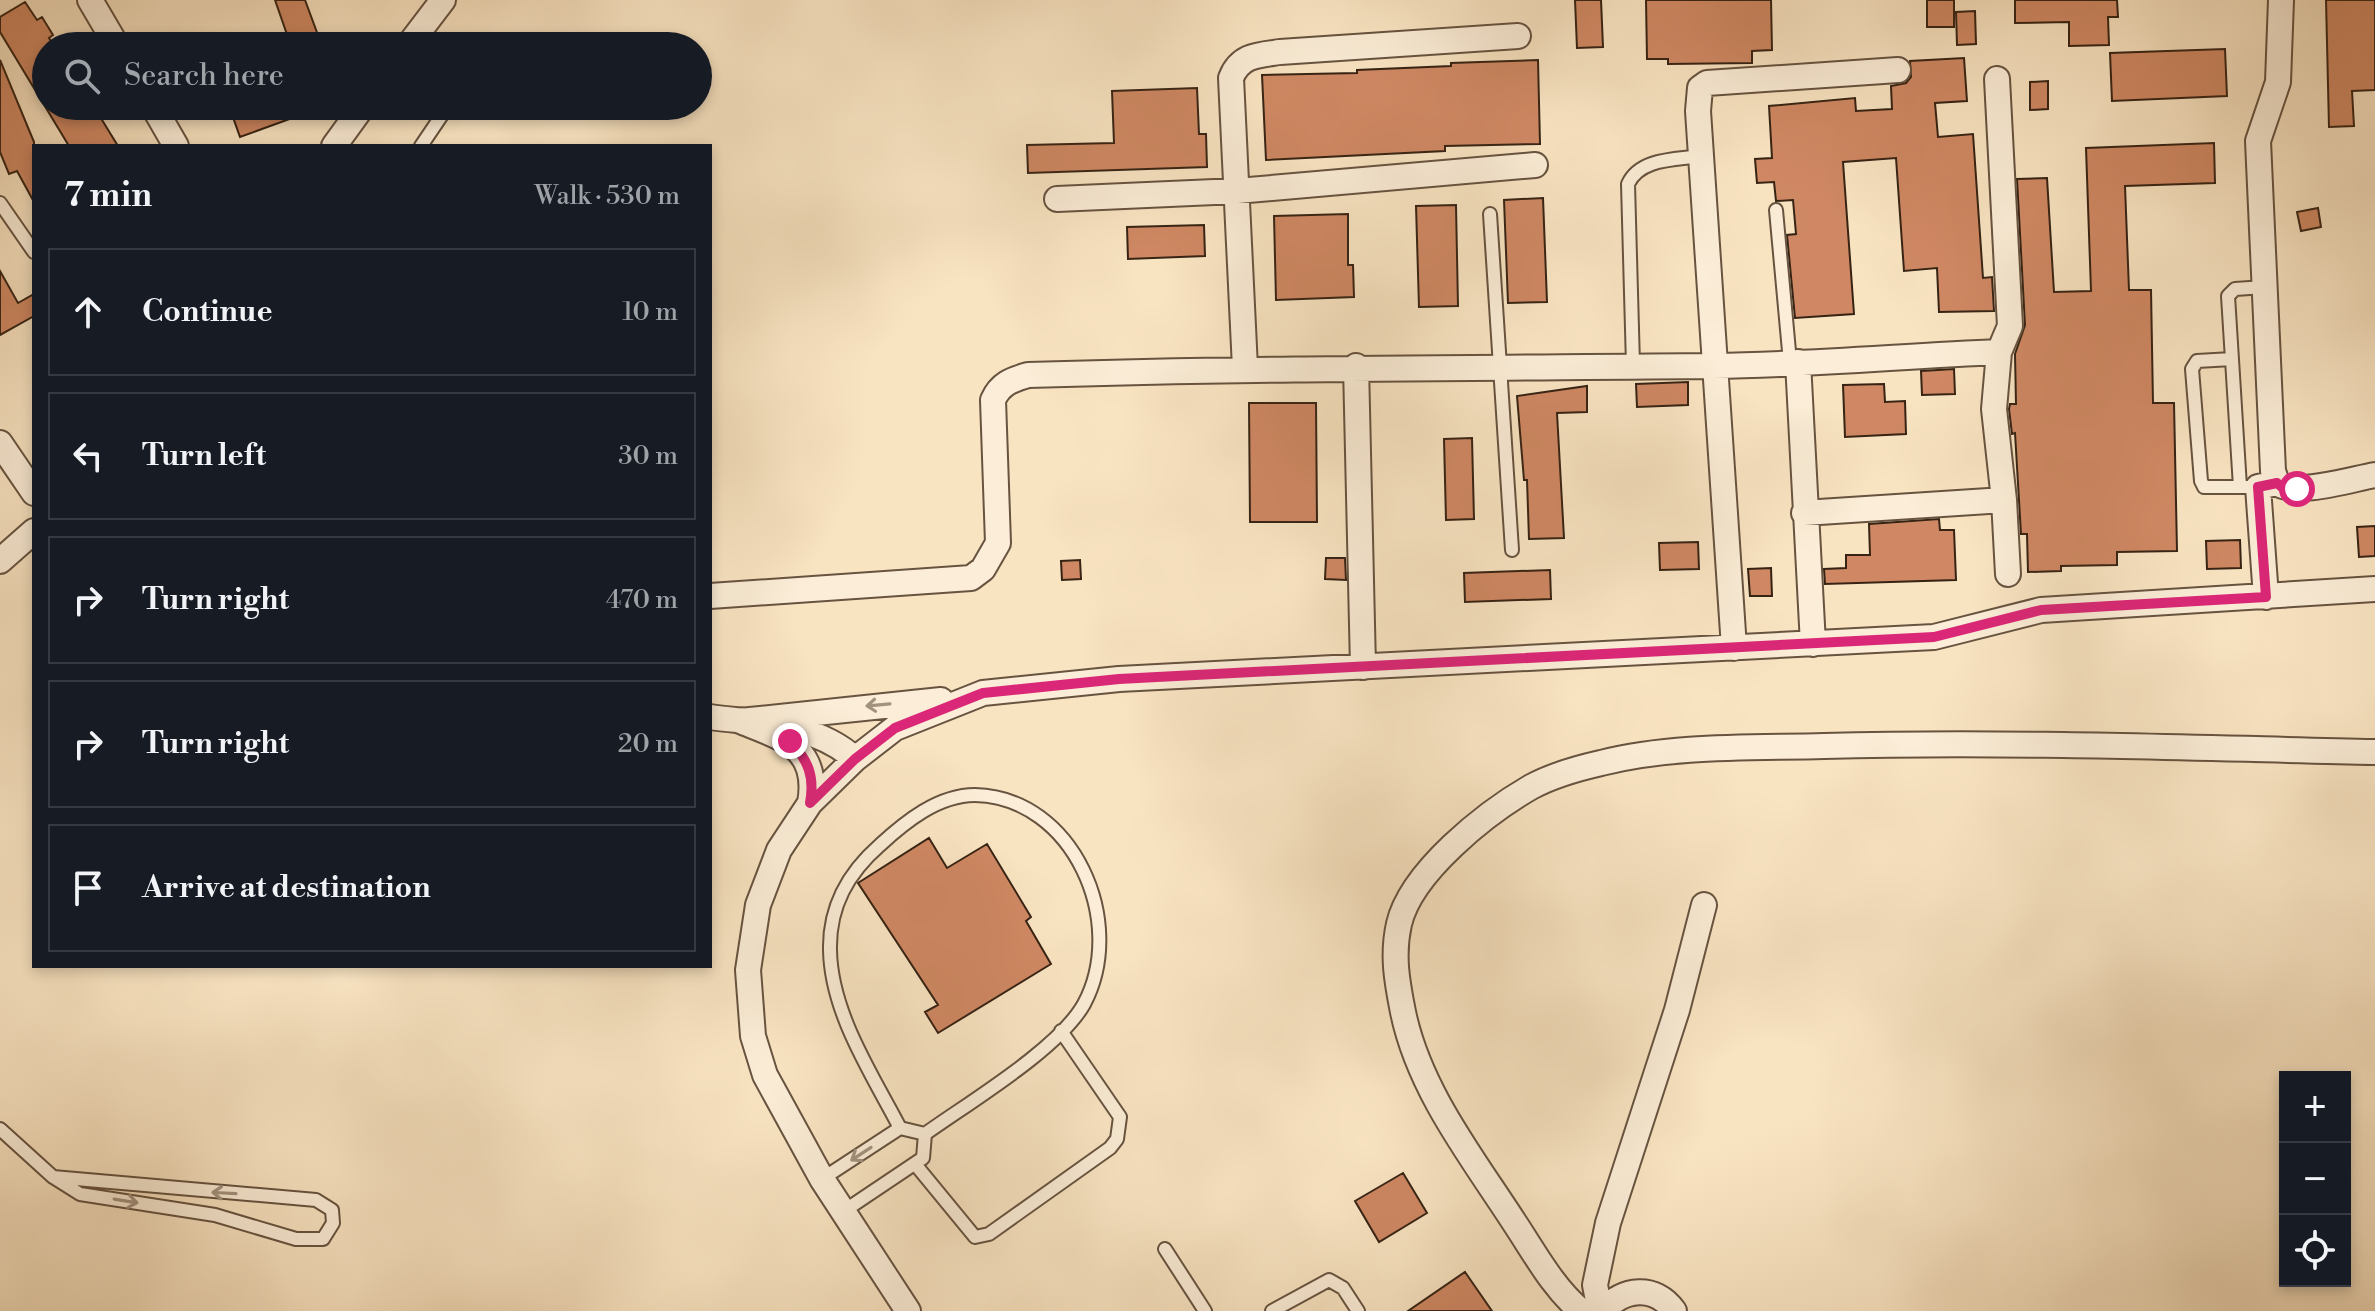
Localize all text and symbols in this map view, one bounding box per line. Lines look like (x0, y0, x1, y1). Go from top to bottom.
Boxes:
search box (32, 32, 712, 120)
icon: search (60, 54, 104, 98)
text: Search here (124, 57, 284, 95)
text: 7 min (64, 175, 152, 217)
text: Walk · 530 m (535, 180, 680, 212)
icon: ahead (66, 290, 110, 334)
text: Continue (142, 293, 273, 331)
text: 10 m (622, 296, 678, 328)
icon: left (66, 434, 110, 478)
text: Turn left (142, 437, 266, 475)
text: 30 m (618, 440, 678, 472)
route start (2279, 471, 2315, 507)
icon: right (66, 578, 110, 622)
text: Turn right (142, 581, 289, 619)
text: 470 m (606, 584, 678, 616)
one-way arrow (865, 698, 892, 713)
icon: right (66, 722, 110, 766)
route end (772, 723, 808, 759)
text: Turn right (142, 725, 289, 763)
text: 20 m (618, 728, 678, 760)
icon: arrive (66, 866, 110, 910)
text: Arrive at destination (142, 869, 431, 907)
map controls (2279, 1071, 2351, 1287)
button: + (2279, 1071, 2351, 1143)
button: − (2279, 1143, 2351, 1215)
one-way arrow (850, 1146, 873, 1162)
one-way arrow (211, 1185, 238, 1200)
one-way arrow (113, 1194, 138, 1209)
button: locate (2279, 1215, 2351, 1287)

